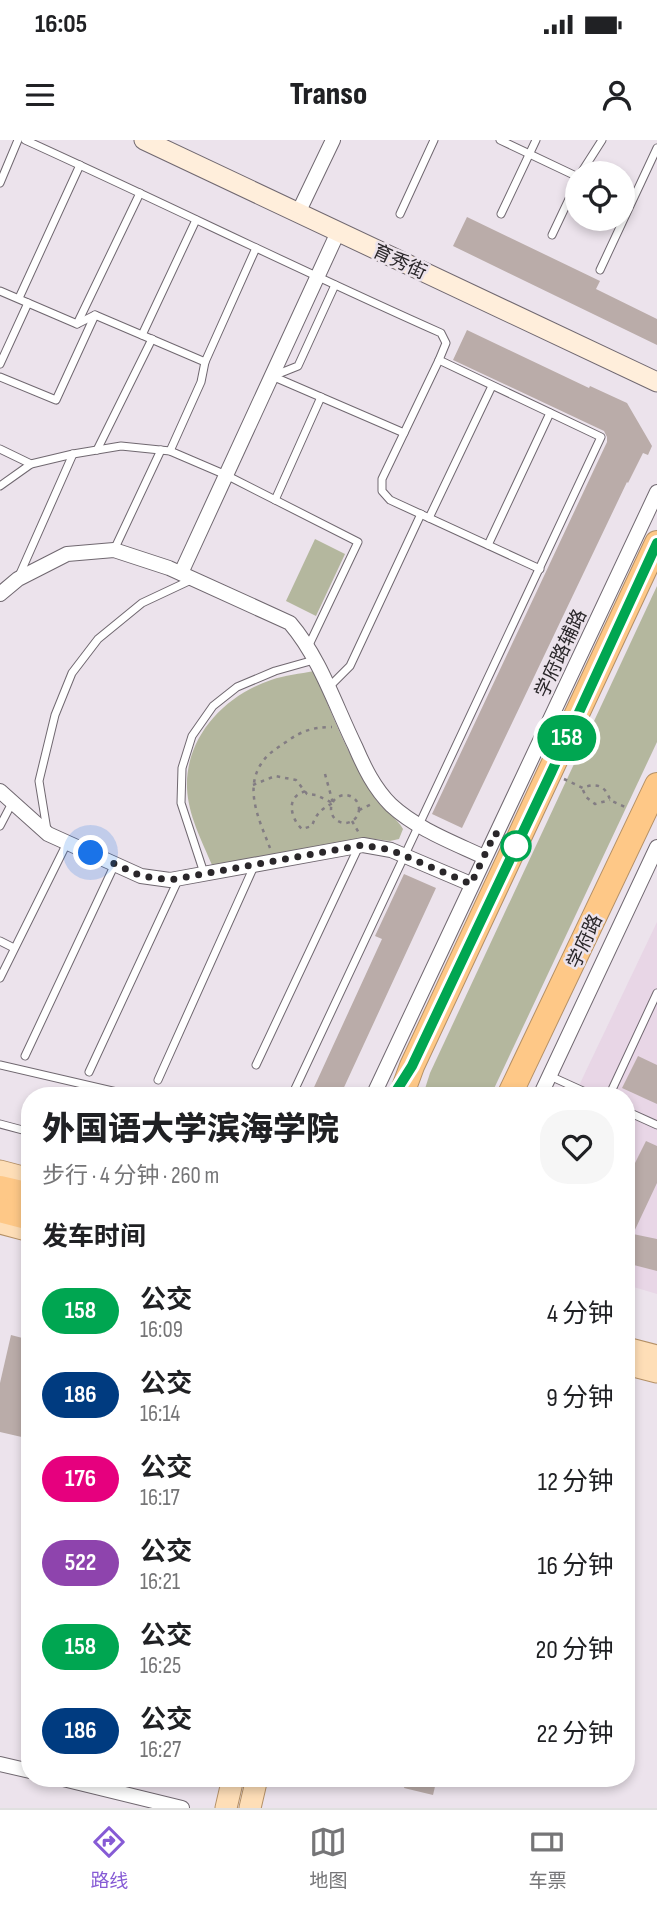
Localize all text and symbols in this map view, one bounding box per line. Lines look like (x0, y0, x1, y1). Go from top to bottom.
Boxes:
text: 16:05 (35, 9, 87, 40)
text: Transo (290, 75, 367, 114)
icon: menu (21, 76, 59, 114)
icon: person (598, 76, 636, 114)
map controls (565, 161, 635, 231)
button: locate (565, 161, 635, 231)
street label: 育秀街 (369, 240, 430, 285)
street label: 学府路辅路 (531, 606, 592, 702)
line badge: 158 (527, 715, 607, 761)
text: 158 (551, 723, 583, 752)
unlabelled marker (501, 831, 531, 861)
your location (73, 835, 108, 870)
street label: 学府路 (563, 911, 608, 972)
text: 外国语大学滨海学院 (42, 1110, 339, 1150)
button: heart (540, 1110, 614, 1184)
text: 步行 · 4 分钟 · 260 m (42, 1162, 219, 1190)
text: 发车时间 (42, 1222, 146, 1253)
text: 公交 (140, 1285, 192, 1316)
text: 158 (65, 1296, 96, 1325)
text: 4 分钟 (547, 1299, 614, 1330)
text: 16:09 (140, 1316, 183, 1344)
text: 公交 (140, 1369, 192, 1400)
text: 186 (64, 1380, 97, 1409)
text: 9 分钟 (546, 1383, 614, 1414)
text: 16:14 (140, 1400, 180, 1428)
text: 公交 (140, 1453, 192, 1484)
text: 176 (65, 1464, 96, 1493)
text: 12 分钟 (538, 1467, 614, 1498)
text: 16:17 (140, 1484, 180, 1512)
text: 公交 (140, 1537, 192, 1568)
text: 522 (65, 1548, 96, 1577)
text: 16 分钟 (537, 1551, 614, 1582)
text: 16:21 (140, 1568, 180, 1596)
text: 公交 (140, 1621, 192, 1652)
text: 158 (65, 1632, 96, 1661)
text: 20 分钟 (536, 1635, 614, 1666)
text: 16:25 (140, 1652, 181, 1680)
text: 公交 (140, 1705, 192, 1736)
text: 186 (64, 1716, 97, 1745)
text: 22 分钟 (536, 1719, 614, 1750)
text: 16:27 (140, 1736, 181, 1764)
tab: 路线 (90, 1823, 129, 1893)
tab: 地图 (309, 1823, 348, 1893)
tab: 车票 (528, 1823, 567, 1893)

